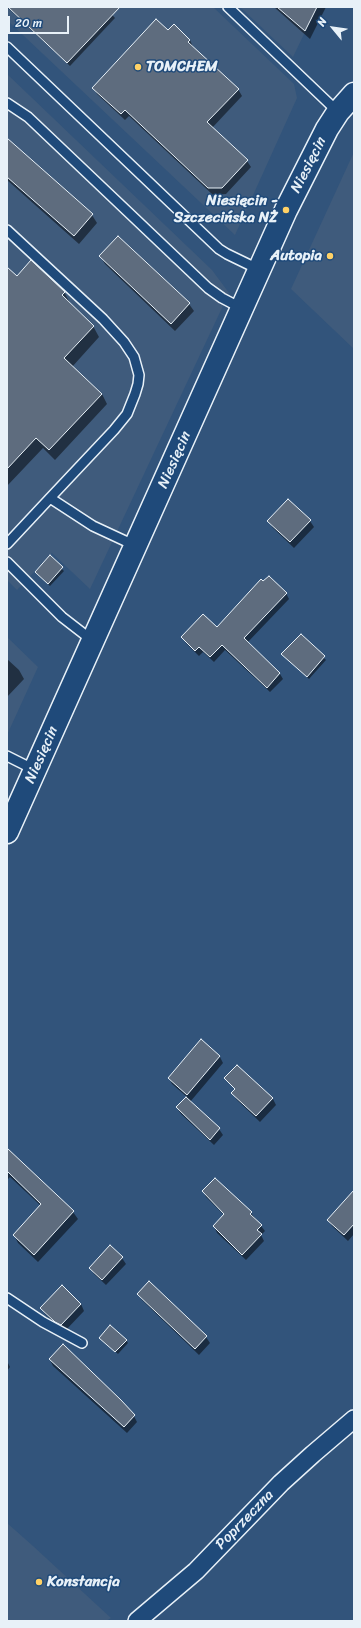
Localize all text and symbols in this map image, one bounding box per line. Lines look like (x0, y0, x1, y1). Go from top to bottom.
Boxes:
scale bar (10, 8, 71, 34)
north arrow (313, 8, 353, 48)
text: 20 m (15, 12, 42, 34)
text: N (312, 14, 332, 30)
place label: TOMCHEM (146, 58, 218, 76)
marker: TOMCHEM (133, 62, 143, 72)
street label: Niesięcin (287, 134, 331, 196)
place label: Niesięcin - Szczecińska NŻ (174, 192, 278, 227)
marker: Niesięcin - Szczecińska NŻ (281, 205, 291, 215)
place label: Autopia (270, 247, 322, 265)
marker: Autopia (325, 251, 335, 261)
street label: Niesięcin (154, 429, 196, 491)
street label: Niesięcin (21, 724, 63, 786)
street label: Poprzeczna (212, 1486, 278, 1554)
place label: Konstancja (47, 1573, 120, 1591)
marker: Konstancja (34, 1577, 44, 1587)

